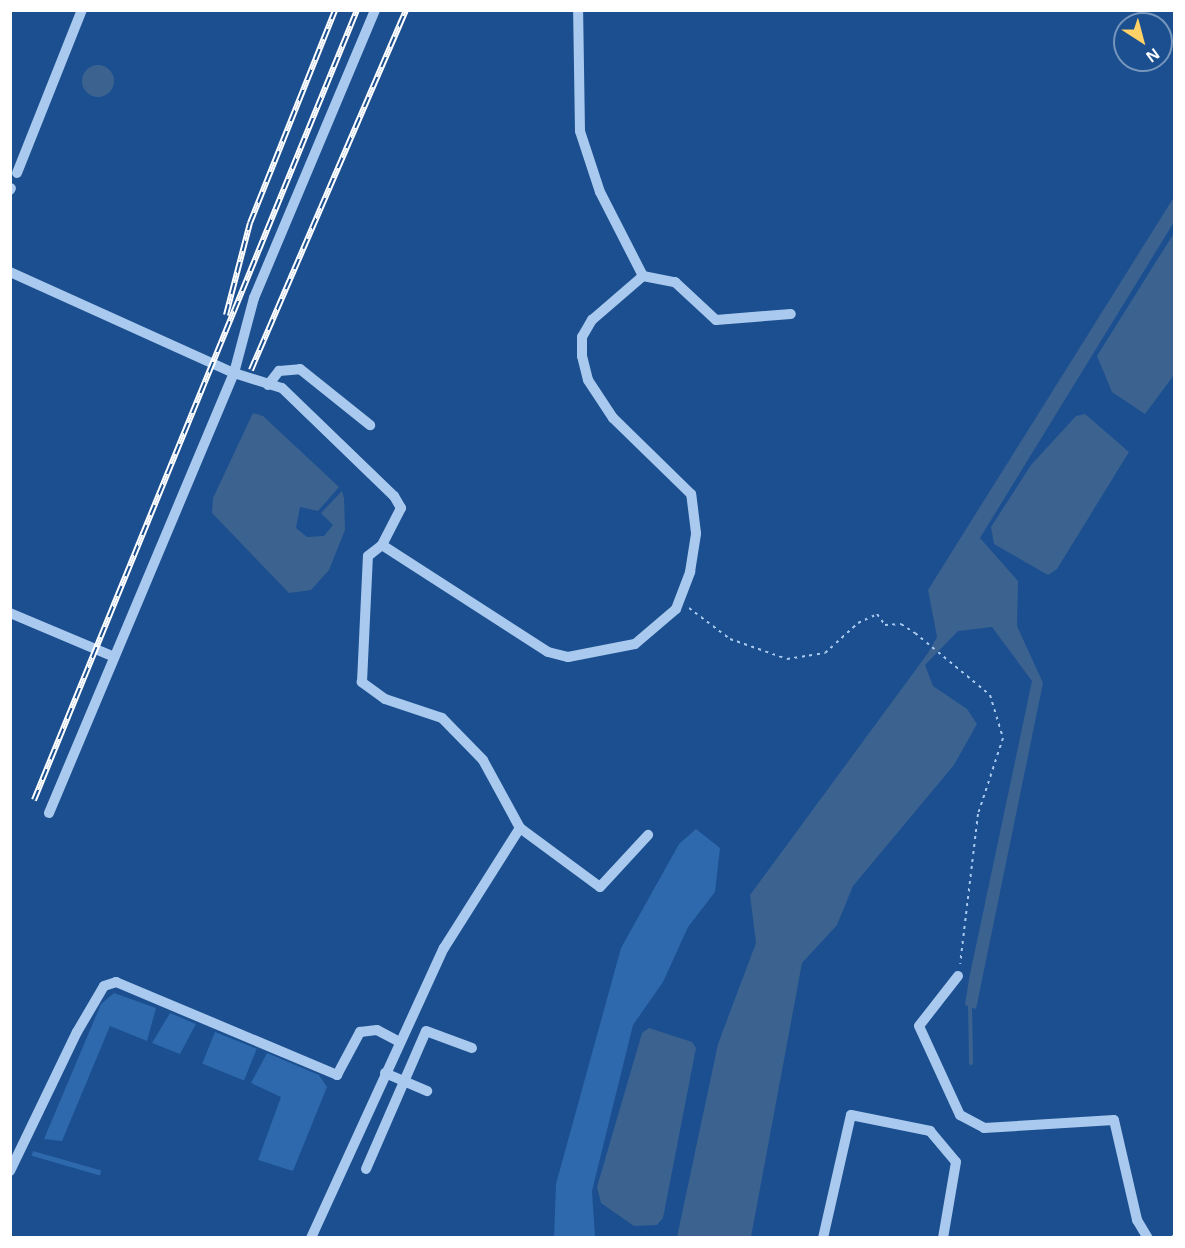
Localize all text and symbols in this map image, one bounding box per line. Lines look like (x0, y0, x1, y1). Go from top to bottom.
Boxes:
north arrow (1113, 12, 1173, 72)
text: N (1143, 45, 1162, 66)

